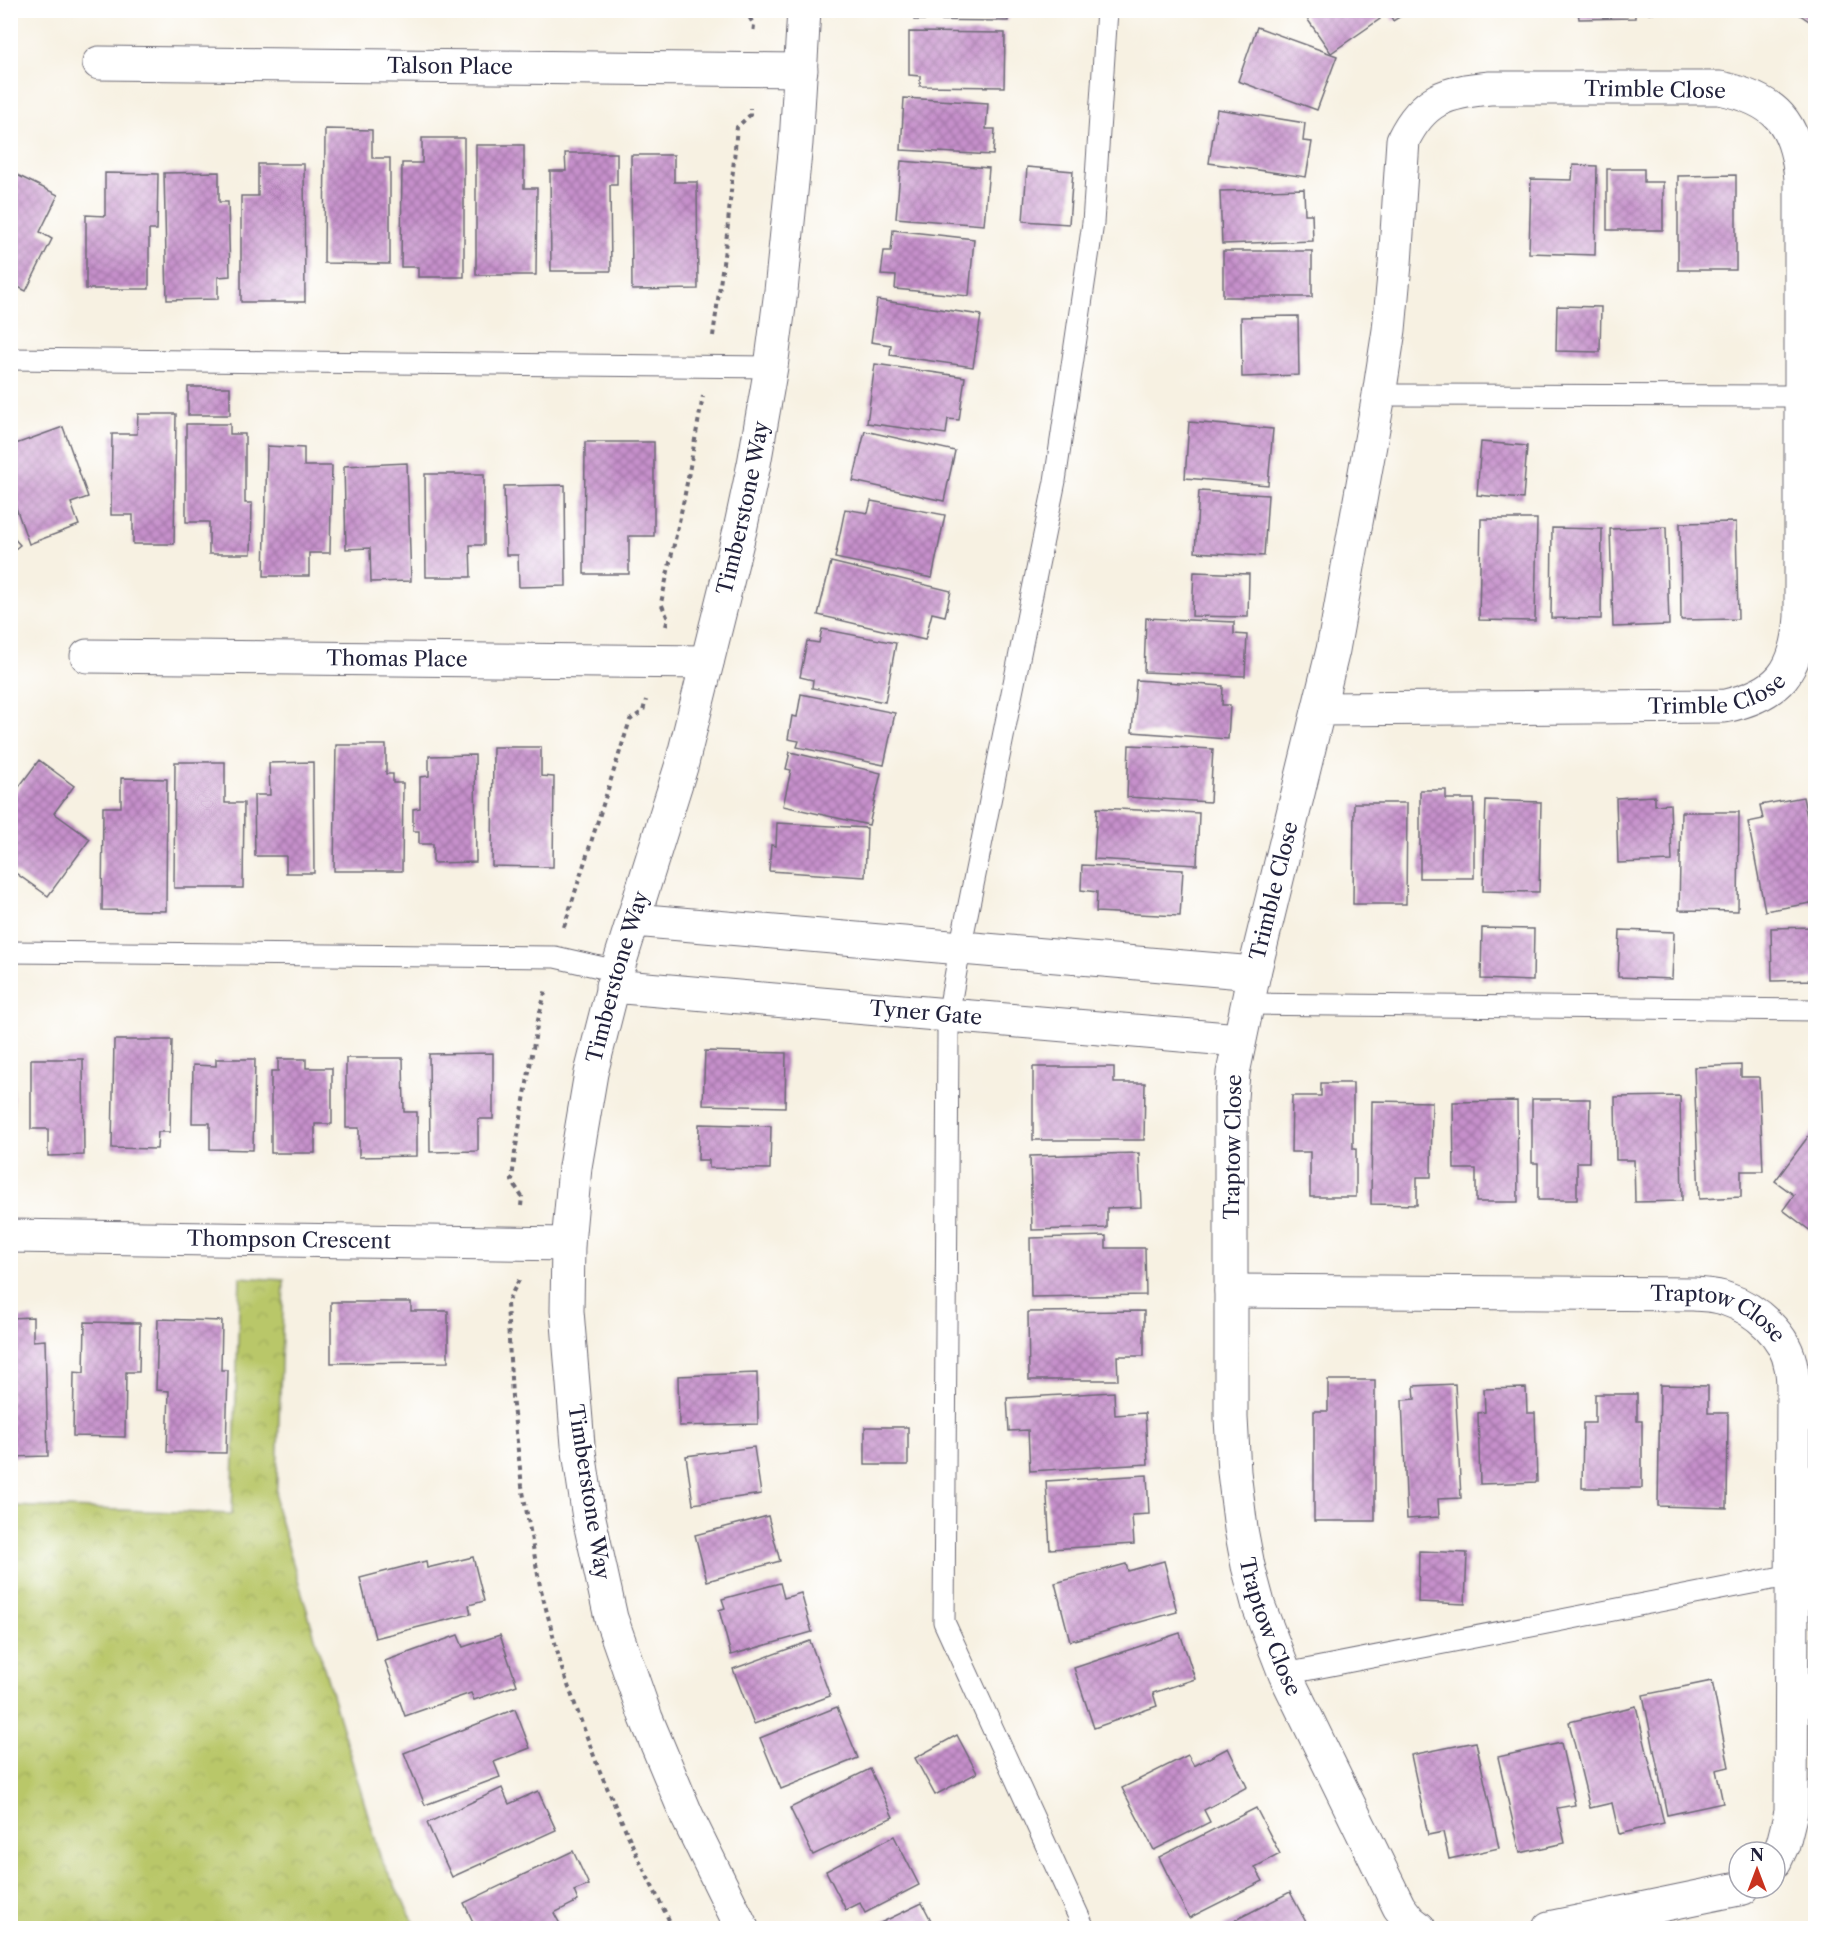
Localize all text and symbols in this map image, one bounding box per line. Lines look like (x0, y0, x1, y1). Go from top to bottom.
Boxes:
street label: Talson Place (387, 53, 513, 79)
street label: Trimble Close (1584, 76, 1726, 103)
street label: Timberstone Way (711, 419, 773, 597)
street label: Thomas Place (326, 645, 468, 672)
street label: Trimble Close (1648, 668, 1791, 719)
street label: Trimble Close (1244, 819, 1303, 963)
street label: Timberstone Way (581, 888, 653, 1065)
street label: Tyner Gate (869, 995, 983, 1030)
street label: Traptow Close (1219, 1074, 1246, 1220)
street label: Thompson Crescent (187, 1226, 392, 1253)
street label: Traptow Close (1650, 1281, 1791, 1347)
street label: Timberstone Way (563, 1403, 616, 1582)
street label: Traptow Close (1235, 1555, 1307, 1700)
north arrow (1727, 1840, 1787, 1900)
text: N (1750, 1845, 1764, 1865)

